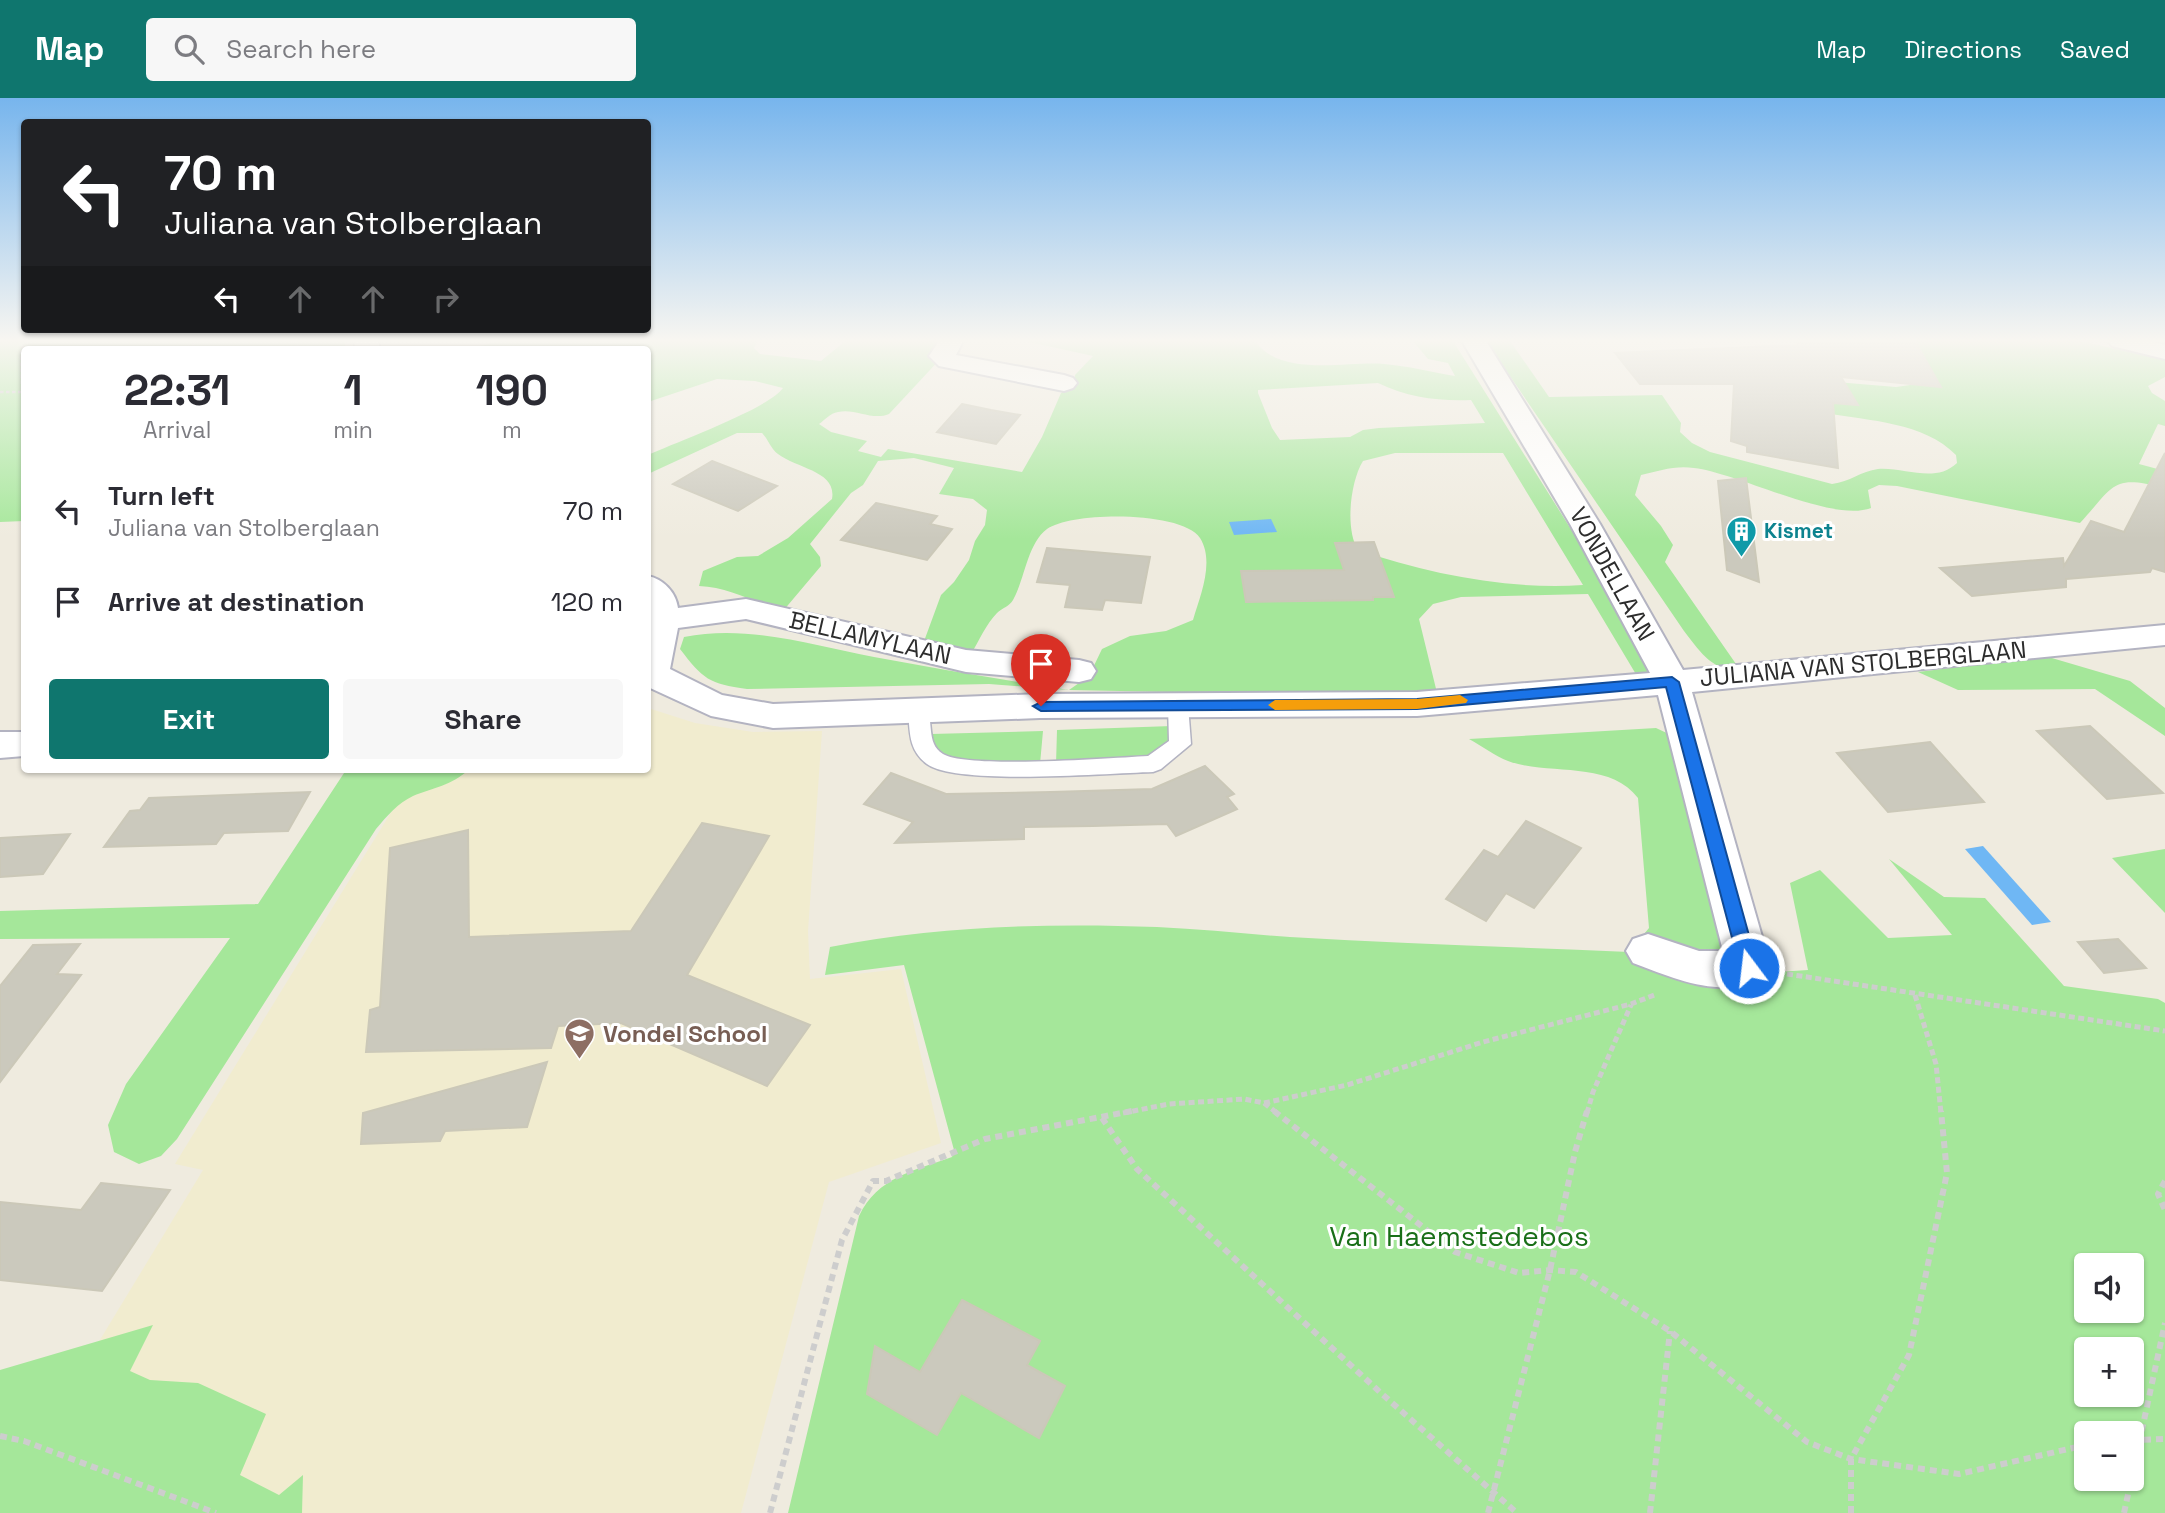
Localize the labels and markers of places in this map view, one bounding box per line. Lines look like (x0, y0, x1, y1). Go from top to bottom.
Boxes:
building icon: Kismet (1724, 514, 1758, 558)
place label: Kismet (1764, 517, 1833, 544)
pin (1011, 634, 1071, 706)
school or university icon: Vondel School (563, 1017, 597, 1061)
place label: Vondel School (603, 1018, 767, 1049)

